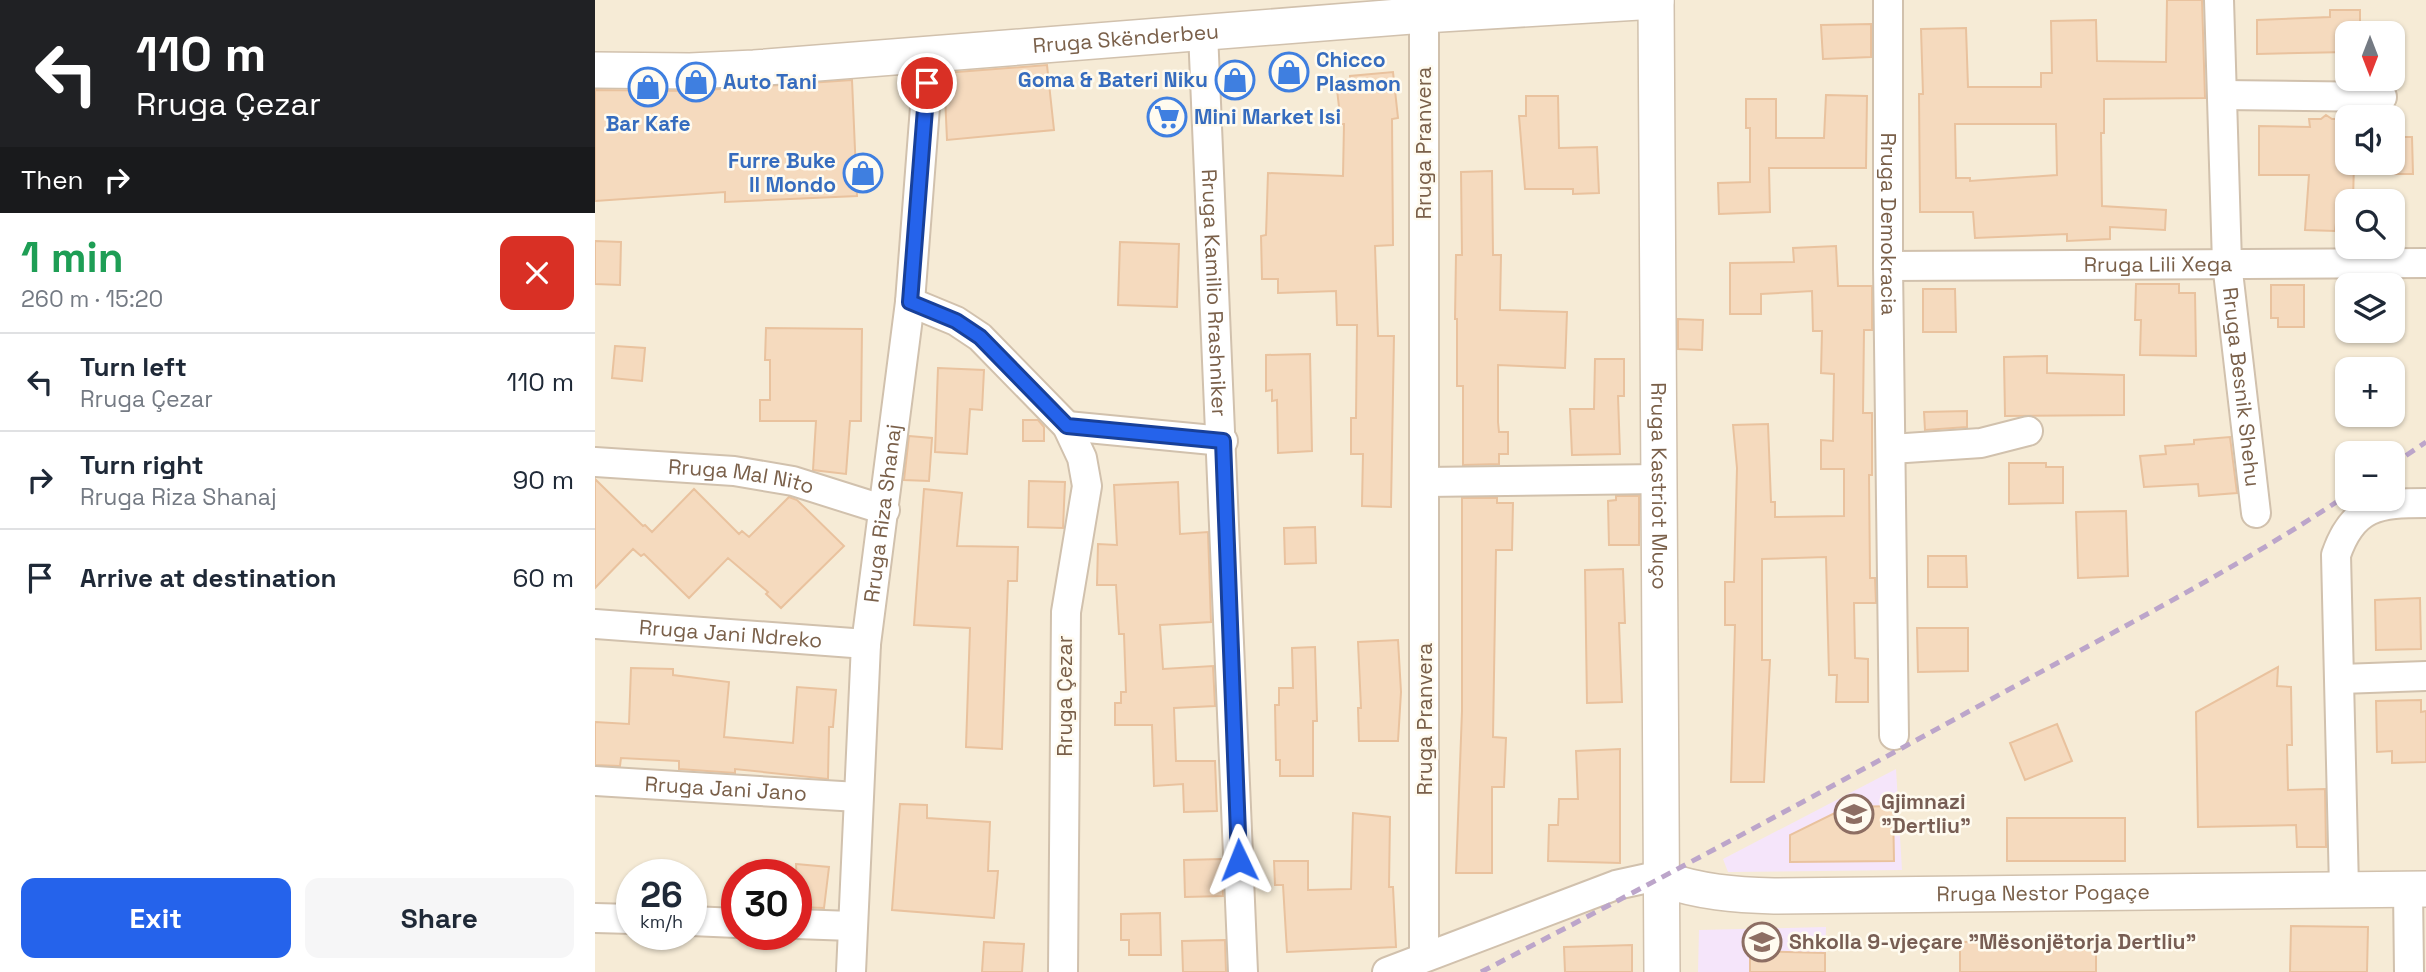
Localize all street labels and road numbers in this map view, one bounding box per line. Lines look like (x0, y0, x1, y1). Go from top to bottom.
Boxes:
street label: Rruga Skënderbeu (1032, 17, 1220, 59)
street label: Rruga Pranvera (1410, 67, 1437, 219)
street label: Rruga Demokracia (1875, 133, 1903, 316)
street label: Rruga Kamilio Rrashniker (1196, 168, 1233, 417)
street label: Rruga Lili Xega (2084, 250, 2232, 278)
street label: Rruga Besnik Shehu (2217, 286, 2267, 488)
street label: Rruga Kastriot Muço (1645, 382, 1674, 590)
street label: Rruga Riza Shanaj (857, 422, 907, 604)
street label: Rruga Mal Nito (667, 453, 818, 500)
street label: Rruga Jani Ndreko (638, 613, 823, 654)
street label: Rruga Çezar (1051, 635, 1078, 757)
street label: Rruga Pranvera (1411, 643, 1438, 795)
street label: Rruga Jani Jano (644, 770, 808, 807)
street label: Rruga Nestor Pogaçe (1936, 878, 2150, 907)

